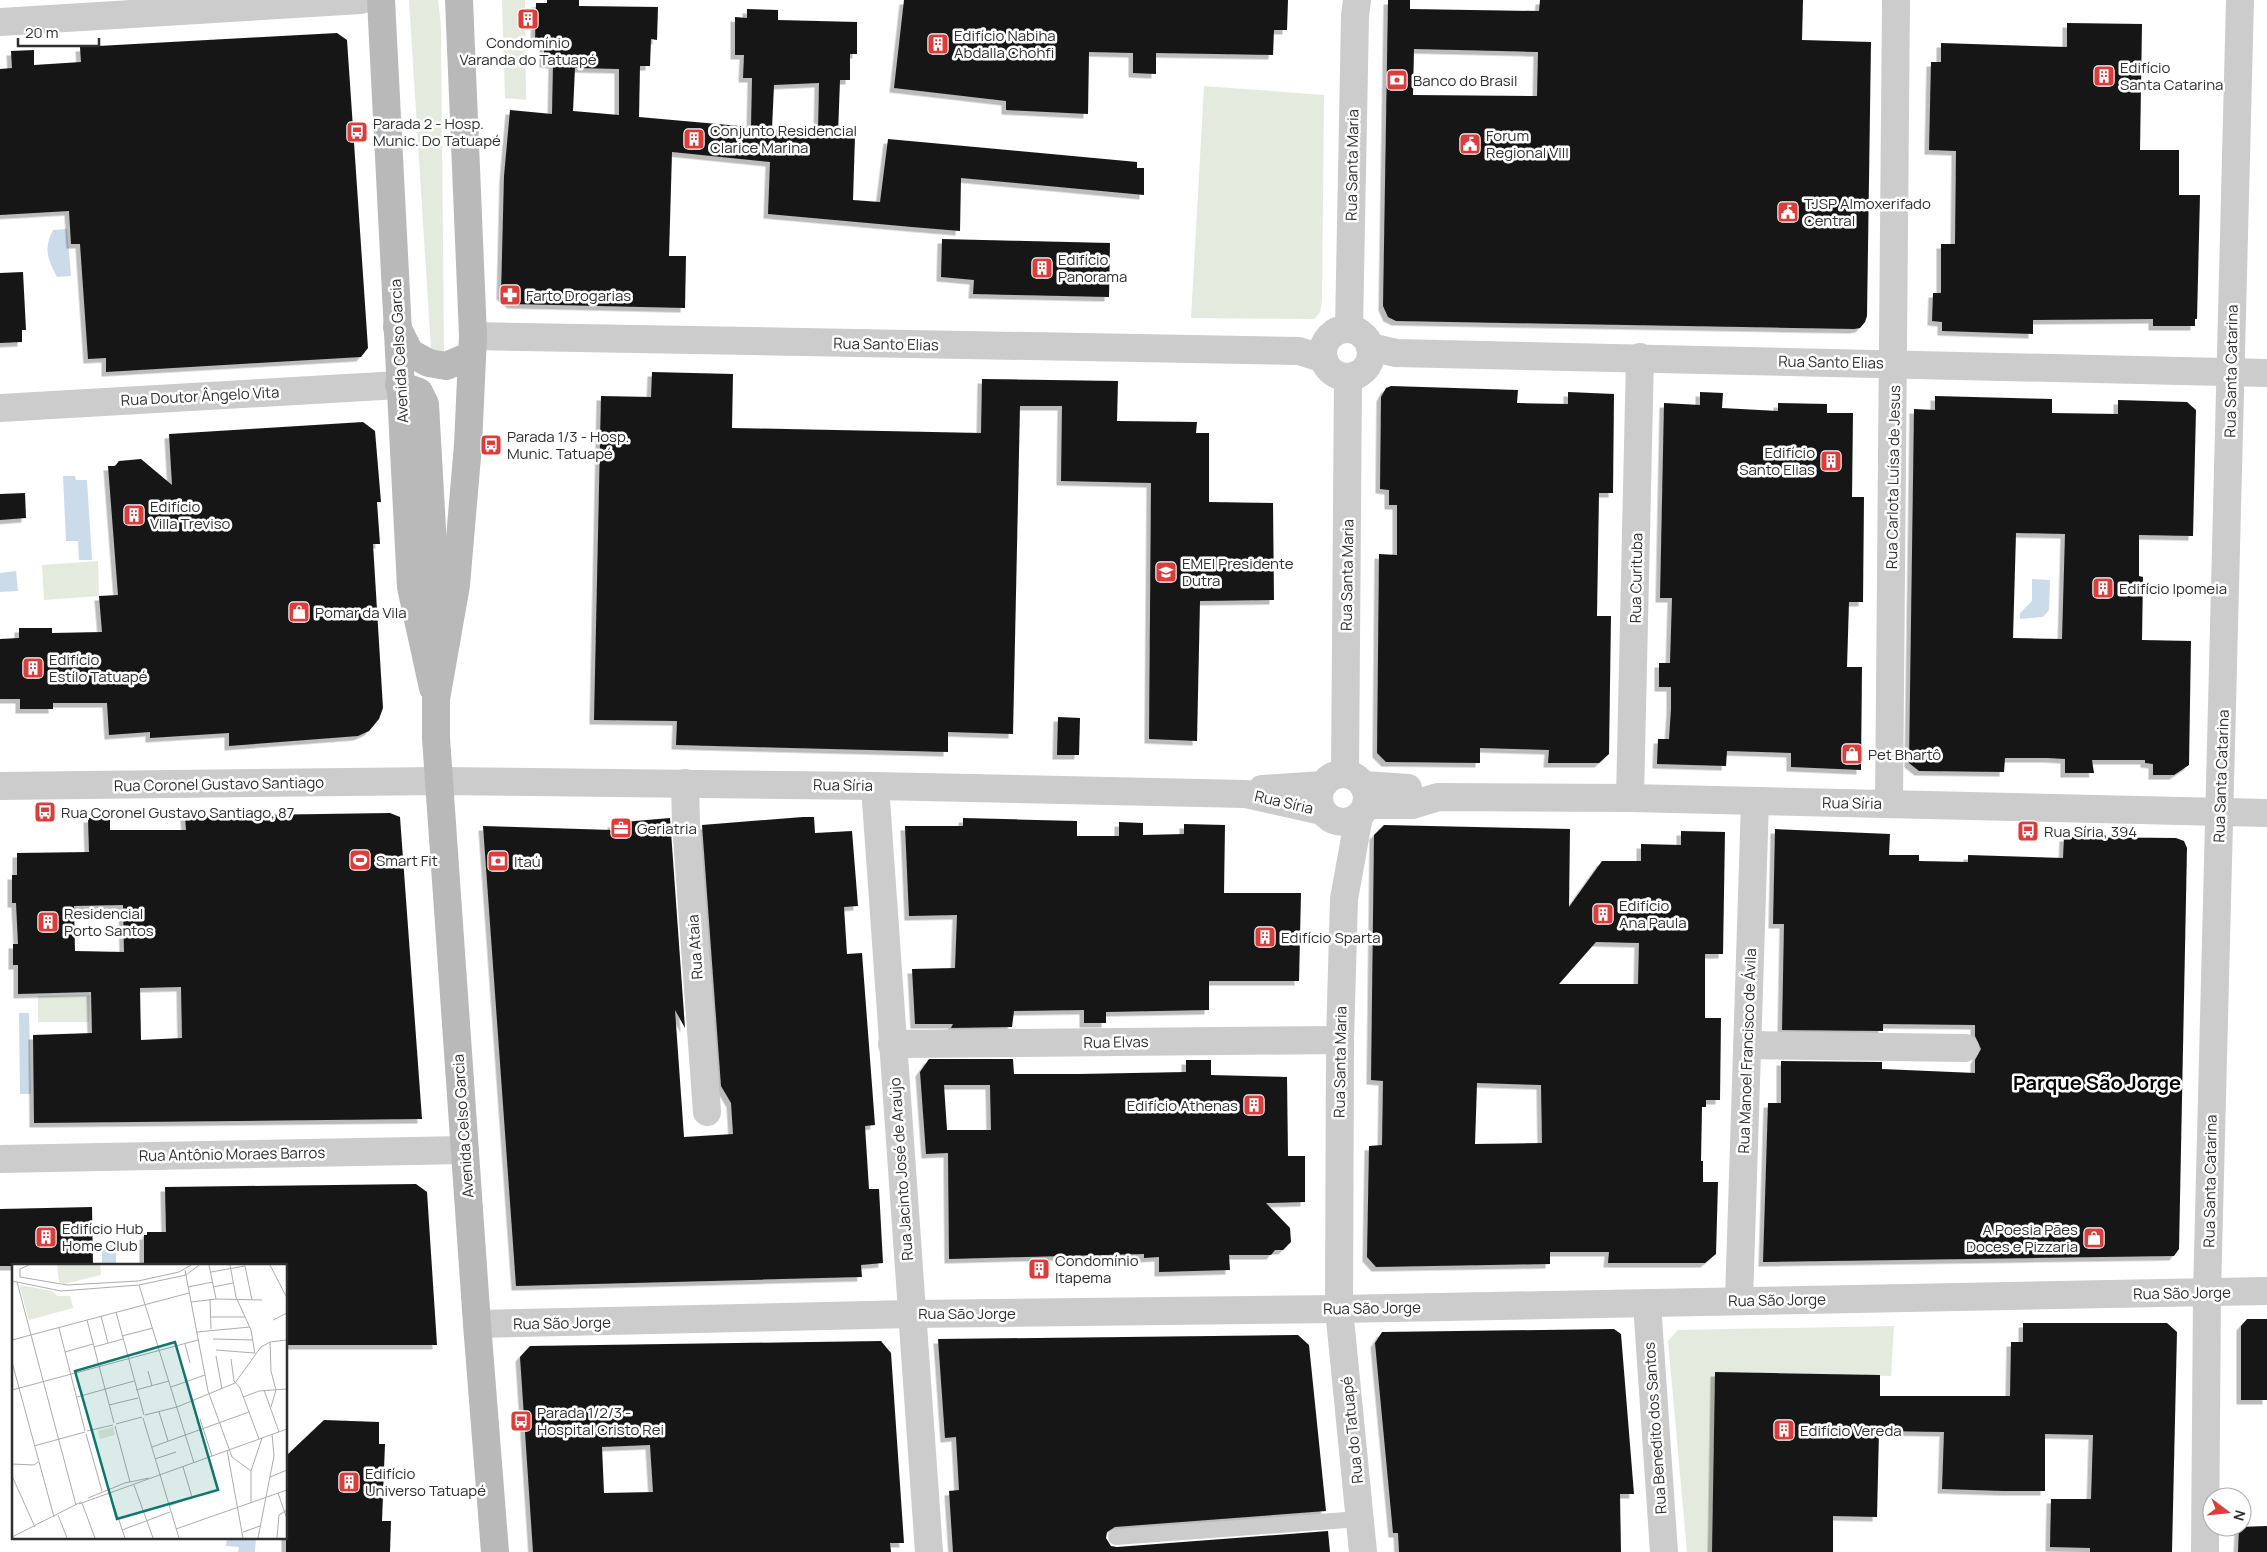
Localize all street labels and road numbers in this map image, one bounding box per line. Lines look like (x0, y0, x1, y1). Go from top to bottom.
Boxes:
street label: Rua Santa Maria (1341, 109, 1363, 221)
street label: Avenida Celso Garcia (385, 278, 413, 424)
street label: Rua Santa Catarina (2219, 304, 2243, 438)
street label: Rua Santo Elias (833, 333, 939, 355)
street label: Rua Santo Elias (1778, 351, 1884, 373)
street label: Rua Doutor Ângelo Vita (120, 381, 280, 411)
street label: Rua Carlota Luísa de Jesus (1881, 385, 1905, 569)
street label: Rua Santa Maria (1336, 519, 1358, 631)
street label: Rua Curituba (1625, 533, 1647, 623)
street label: Rua Santa Catarina (2208, 709, 2234, 843)
street label: Rua Coronel Gustavo Santiago (114, 772, 324, 796)
street label: Rua Síria (813, 774, 873, 796)
street label: Rua Síria (1253, 785, 1315, 819)
street label: Rua Síria (1822, 792, 1882, 814)
street label: Rua Ataia (682, 914, 708, 980)
street label: Rua Manoel Francisco de Ávila (1733, 948, 1761, 1154)
street label: Rua Santa Maria (1329, 1006, 1351, 1118)
street label: Rua Elvas (1083, 1031, 1149, 1053)
street label: Avenida Celso Garcia (447, 1053, 479, 1199)
street label: Rua Jacinto José de Araújo (884, 1077, 918, 1261)
street label: Rua Santa Catarina (2198, 1114, 2222, 1248)
street label: Rua Antônio Moraes Barros (139, 1142, 325, 1166)
street label: Rua São Jorge (2133, 1282, 2231, 1304)
street label: Rua São Jorge (1728, 1289, 1826, 1311)
street label: Rua São Jorge (1323, 1297, 1421, 1319)
street label: Rua São Jorge (918, 1303, 1016, 1324)
street label: Rua São Jorge (513, 1312, 611, 1334)
street label: Rua Benedito dos Santos (1639, 1341, 1671, 1515)
street label: Rua do Tatuapé (1336, 1375, 1368, 1485)

